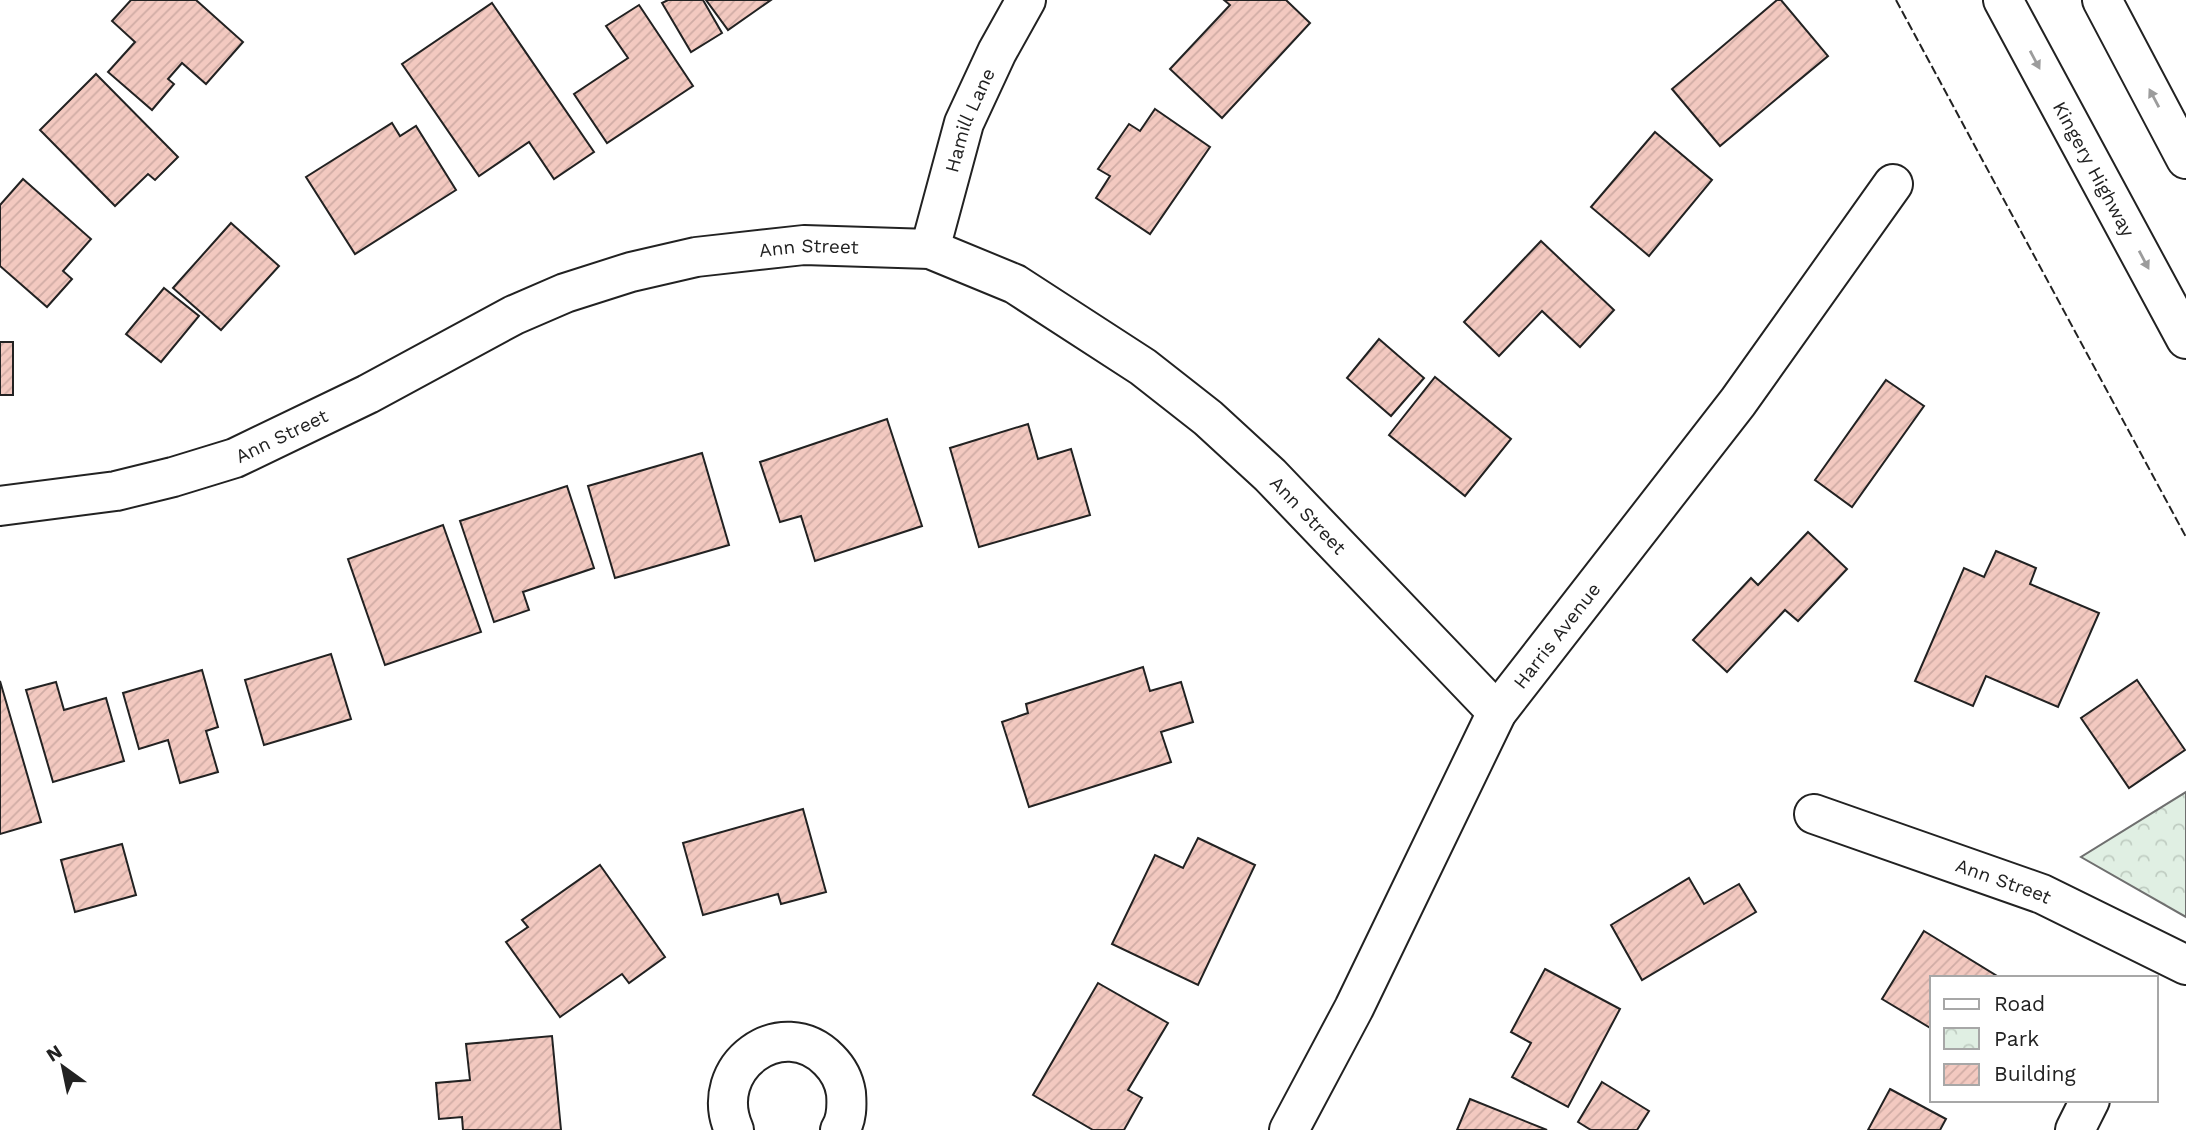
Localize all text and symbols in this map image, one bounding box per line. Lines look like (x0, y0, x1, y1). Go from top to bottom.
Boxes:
one-way arrow (2029, 50, 2041, 70)
street label: Hamill Lane (940, 64, 1000, 175)
one-way arrow (2148, 89, 2160, 108)
street label: Kingery Highway (2048, 97, 2140, 241)
street label: Ann Street (758, 233, 859, 261)
one-way arrow (2138, 250, 2149, 270)
street label: Ann Street (231, 404, 331, 468)
street label: Ann Street (1265, 471, 1351, 559)
street label: Harris Avenue (1508, 578, 1605, 693)
street label: Ann Street (1953, 853, 2055, 908)
legend (1930, 976, 2158, 1102)
text: Road (1994, 991, 2045, 1016)
text: Park (1994, 1026, 2039, 1051)
north arrow (28, 1032, 98, 1102)
text: N (42, 1040, 66, 1067)
text: Building (1994, 1061, 2076, 1086)

